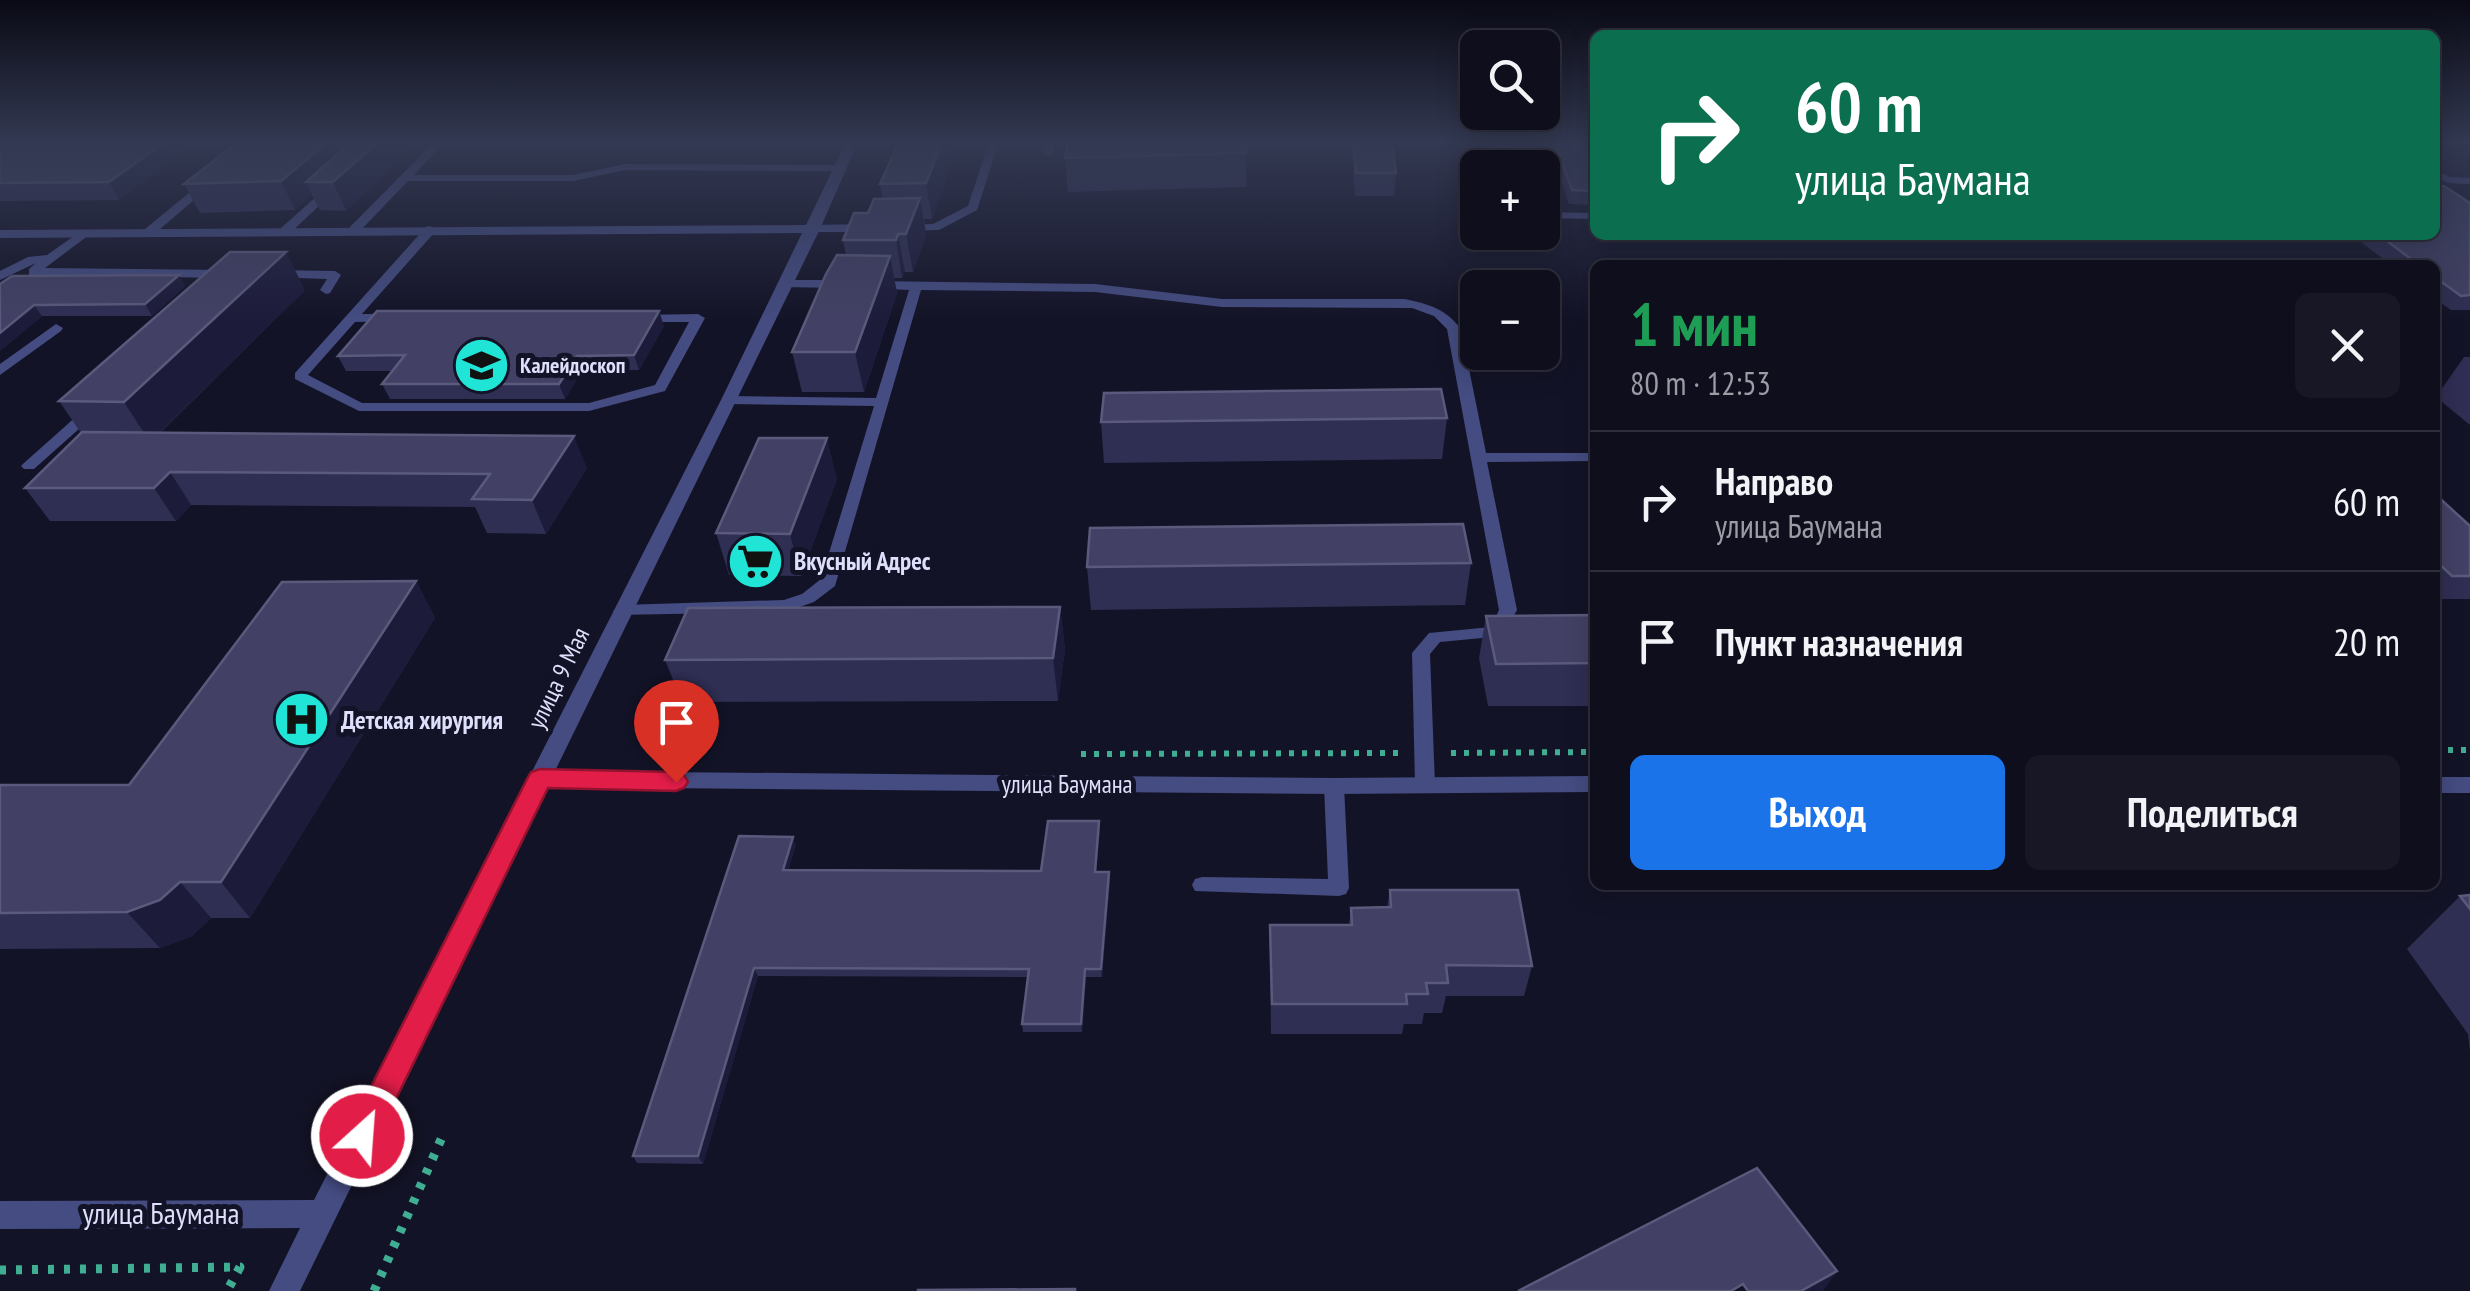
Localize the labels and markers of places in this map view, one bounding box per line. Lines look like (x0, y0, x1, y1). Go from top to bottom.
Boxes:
school or university icon: Калейдоскоп (451, 335, 511, 395)
place label: Калейдоскоп (520, 351, 626, 379)
supermarket icon: Вкусный Адрес (725, 531, 785, 591)
place label: Вкусный Адрес (794, 545, 931, 577)
pin (634, 680, 719, 783)
hospital icon: Детская хирургия (272, 690, 332, 750)
place label: Детская хирургия (341, 704, 503, 736)

